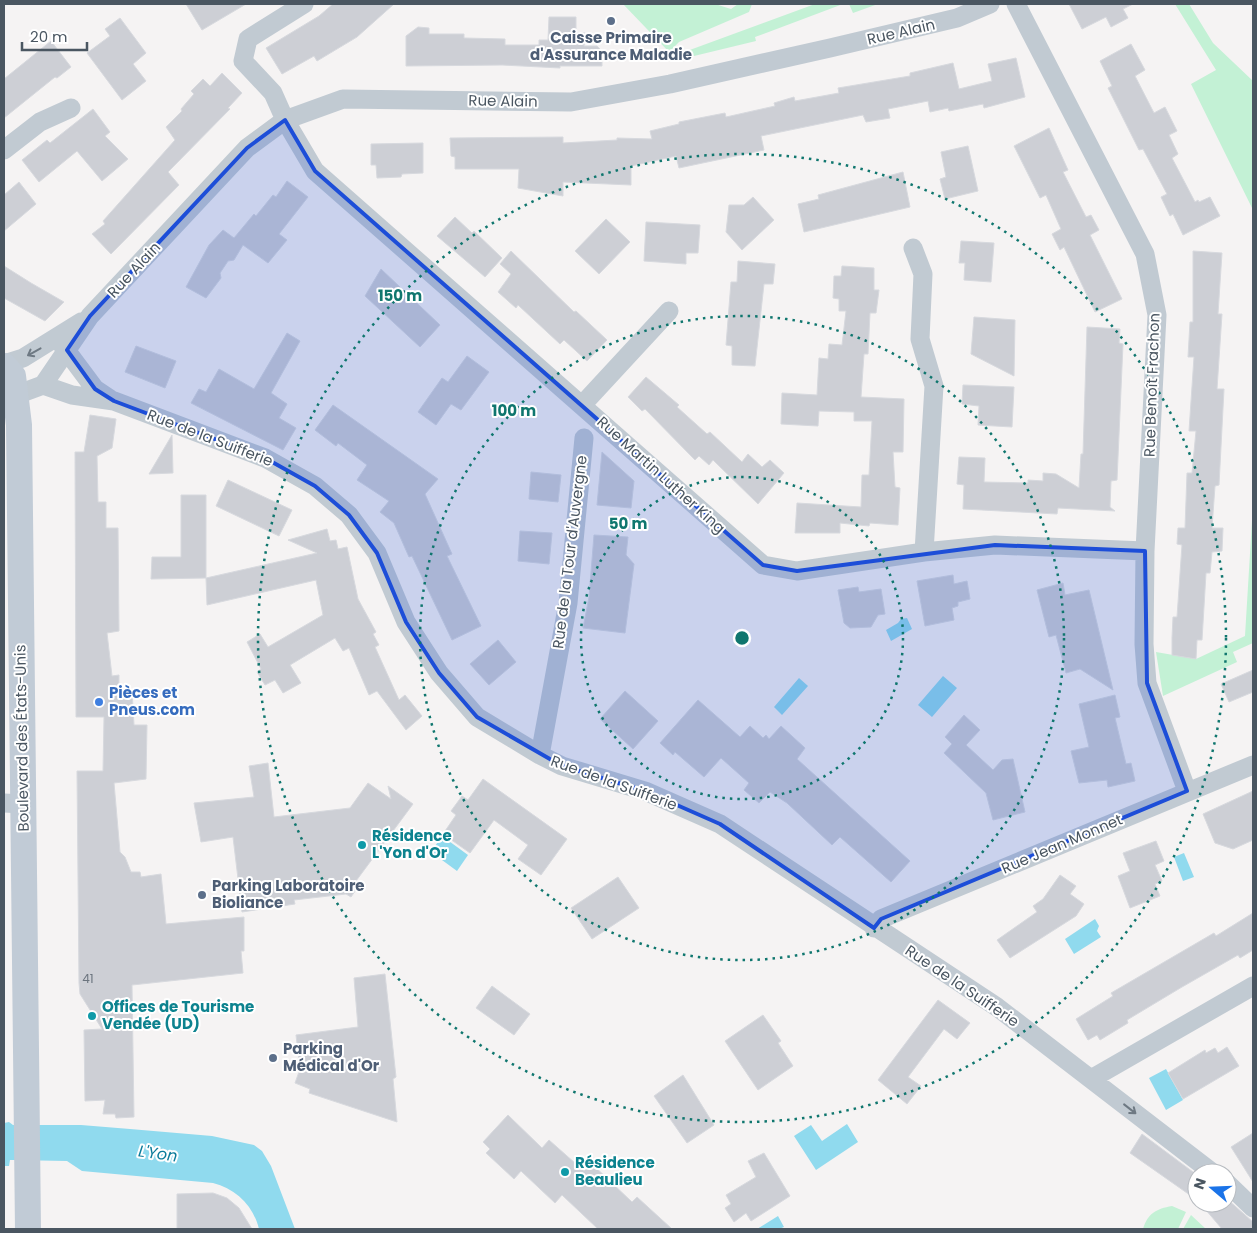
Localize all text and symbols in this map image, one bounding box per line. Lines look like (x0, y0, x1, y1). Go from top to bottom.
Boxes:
street label: Rue Alain (865, 13, 937, 50)
marker: Caisse Primaire d'Assurance Maladie (605, 15, 617, 27)
scale bar (22, 20, 88, 52)
text: 20 m (30, 26, 68, 47)
place label: Caisse Primaire d'Assurance Maladie (530, 27, 692, 65)
street label: Rue Alain (468, 89, 538, 112)
street label: Rue Alain (102, 237, 165, 302)
text: 150 m (378, 285, 422, 306)
street label: Rue Benoît Frachon (1138, 313, 1165, 457)
one-way arrow (27, 347, 42, 357)
text: 100 m (492, 400, 536, 421)
street label: Rue de la Suifferie (144, 404, 276, 471)
street label: Rue Martin Luther King (593, 411, 730, 538)
street label: Rue de la Tour d'Auvergne (547, 454, 592, 650)
text: 50 m (609, 513, 647, 534)
centre of rings (733, 629, 751, 647)
street label: Boulevard des États-Unis (9, 644, 34, 832)
place label: Pièces et Pneus.com (109, 682, 195, 720)
marker: Pièces et Pneus.com (93, 696, 105, 708)
street label: Rue de la Suifferie (548, 750, 680, 815)
street label: Rue Jean Monnet (998, 809, 1126, 879)
place label: Résidence L'Yon d'Or (372, 825, 452, 863)
marker: Résidence L'Yon d'Or (356, 839, 368, 851)
place label: Parking Laboratoire Bioliance (212, 875, 365, 913)
marker: Parking Laboratoire Bioliance (196, 889, 208, 901)
street label: Rue de la Suifferie (901, 940, 1023, 1032)
house number: 41 (82, 970, 94, 987)
place label: Offices de Tourisme Vendée (UD) (102, 996, 254, 1034)
marker: Offices de Tourisme Vendée (UD) (86, 1010, 98, 1022)
place label: Parking Médical d'Or (283, 1038, 380, 1076)
marker: Parking Médical d'Or (267, 1052, 279, 1064)
one-way arrow (1123, 1103, 1136, 1114)
water label: L'Yon (137, 1139, 179, 1168)
place label: Résidence Beaulieu (575, 1152, 655, 1190)
north arrow (1187, 1163, 1237, 1213)
marker: Résidence Beaulieu (559, 1166, 571, 1178)
text: N (1189, 1176, 1211, 1192)

